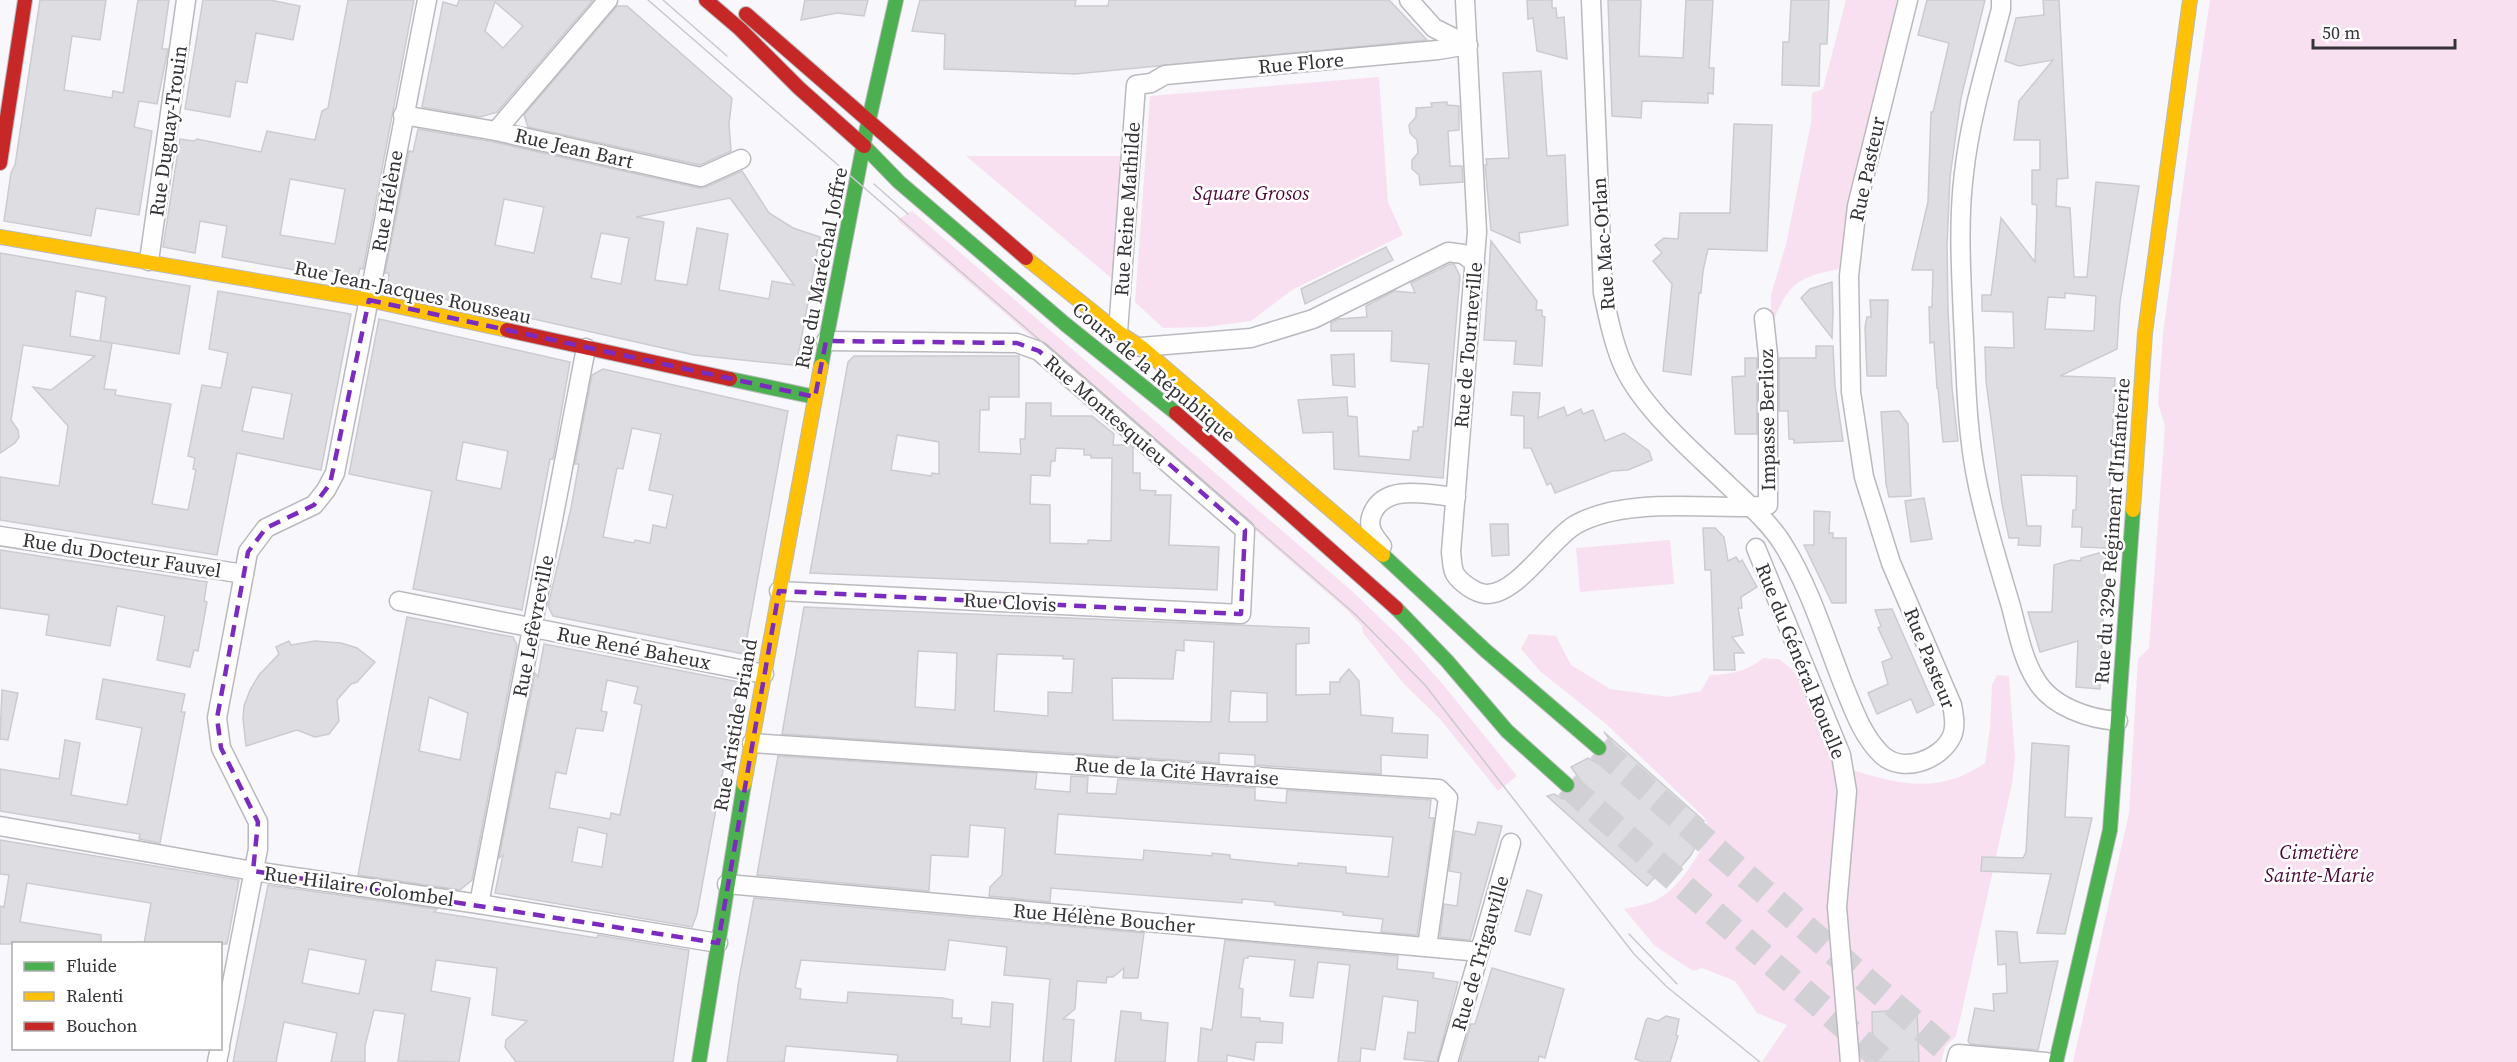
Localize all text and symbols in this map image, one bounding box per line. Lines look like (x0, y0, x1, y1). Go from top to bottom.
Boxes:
scale bar (2313, 12, 2456, 50)
text: 50 m (2322, 20, 2360, 45)
street label: Rue Duguay-Trouin (142, 44, 194, 218)
street label: Rue Flore (1257, 45, 1345, 81)
street label: Rue Pasteur (1842, 113, 1892, 224)
street label: Rue Jean Bart (512, 121, 637, 175)
street label: Rue Reine Mathilde (1107, 121, 1147, 297)
street label: Rue Hélène (364, 148, 410, 254)
street label: Rue du Maréchal Joffre (788, 165, 854, 371)
street label: Rue Mac-Orlan (1584, 176, 1622, 312)
park label: Square Grosos (1193, 179, 1310, 207)
street label: Rue Jean-Jacques Rousseau (292, 253, 534, 331)
street label: Rue de Tourneville (1447, 261, 1489, 429)
street label: Cours de la République (1066, 295, 1242, 449)
street label: Rue Montesquieu (1038, 348, 1174, 472)
street label: Impasse Berlioz (1752, 349, 1782, 491)
street label: Rue du 329e Régiment d'Infanterie (2087, 377, 2137, 685)
street label: Rue du Docteur Fauvel (21, 525, 223, 585)
street label: Rue Lefèvreville (505, 552, 561, 700)
street label: Rue du Général Rouelle (1749, 559, 1853, 763)
street label: Rue Clovis (963, 586, 1057, 618)
street label: Rue Pasteur (1897, 603, 1963, 713)
street label: Rue René Baheux (555, 619, 714, 677)
street label: Rue Aristide Briand (706, 636, 764, 813)
street label: Rue de la Cité Havraise (1074, 750, 1280, 792)
park label: Cimetière Sainte-Marie (2264, 838, 2374, 889)
street label: Rue Hilaire Colombel (262, 859, 456, 913)
street label: Rue de Trigauville (1444, 872, 1516, 1034)
street label: Rue Hélène Boucher (1012, 896, 1197, 940)
legend (12, 942, 222, 1050)
text: Fluide (66, 953, 117, 978)
text: Ralenti (66, 983, 123, 1008)
text: Bouchon (66, 1013, 138, 1038)

